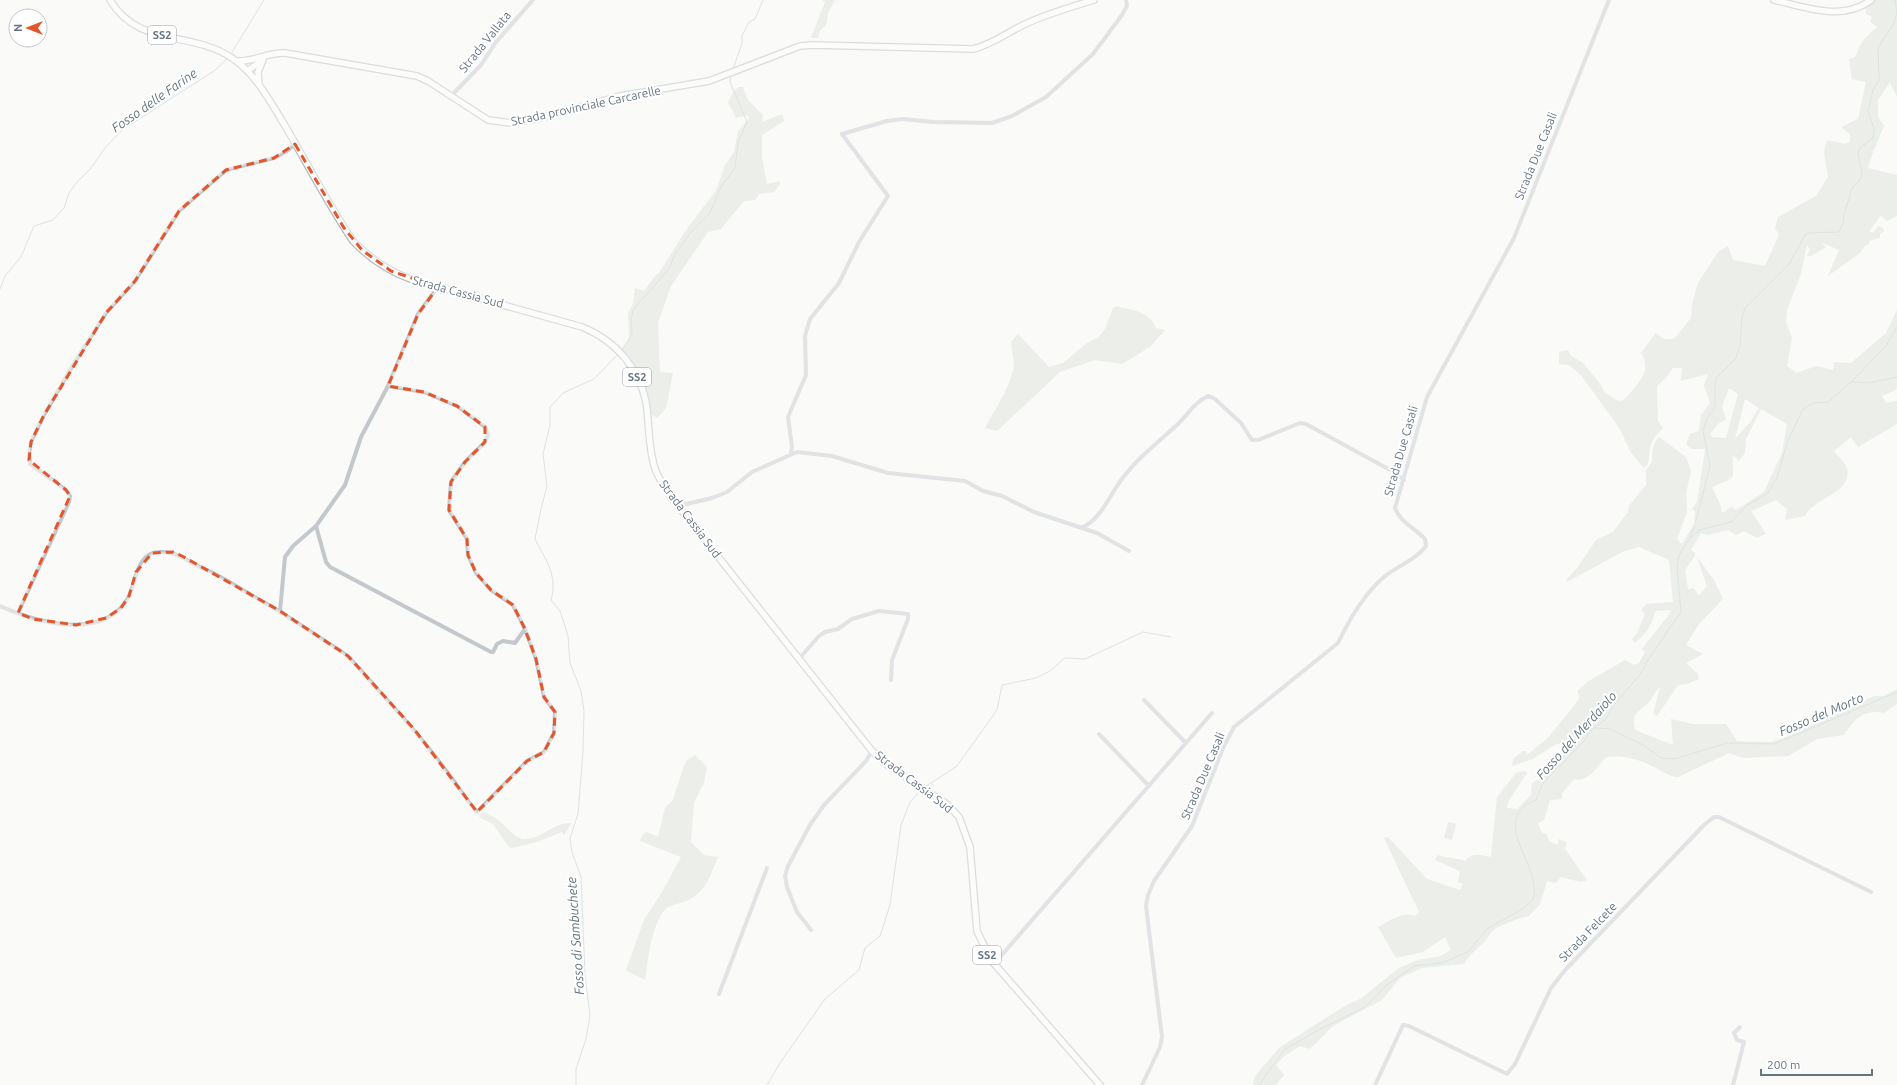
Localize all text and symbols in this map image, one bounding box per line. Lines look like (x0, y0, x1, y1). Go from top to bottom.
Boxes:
north arrow (8, 8, 48, 48)
street label: Strada Vallata (456, 9, 513, 75)
text: N (12, 24, 24, 32)
road number: SS2 (148, 26, 176, 44)
water label: Fosso delle Farine (109, 65, 200, 135)
street label: Strada provinciale Carcarelle (510, 83, 662, 128)
street label: Strada Due Casali (1512, 110, 1559, 202)
street label: Strada Cassia Sud (411, 273, 505, 310)
road number: SS2 (623, 368, 651, 386)
street label: Strada Due Casali (1381, 404, 1420, 498)
street label: Strada Cassia Sud (657, 477, 724, 560)
water label: Fosso del Merdaiolo (1533, 688, 1619, 782)
water label: Fosso del Morto (1777, 690, 1865, 738)
street label: Strada Due Casali (1178, 730, 1227, 821)
street label: Strada Cassia Sud (873, 748, 956, 815)
water label: Fosso di Sambuchete (564, 876, 586, 995)
street label: Strada Felcete (1556, 899, 1619, 964)
road number: SS2 (973, 946, 1001, 964)
scale bar (1761, 1051, 1872, 1077)
text: 200 m (1767, 1058, 1800, 1071)

